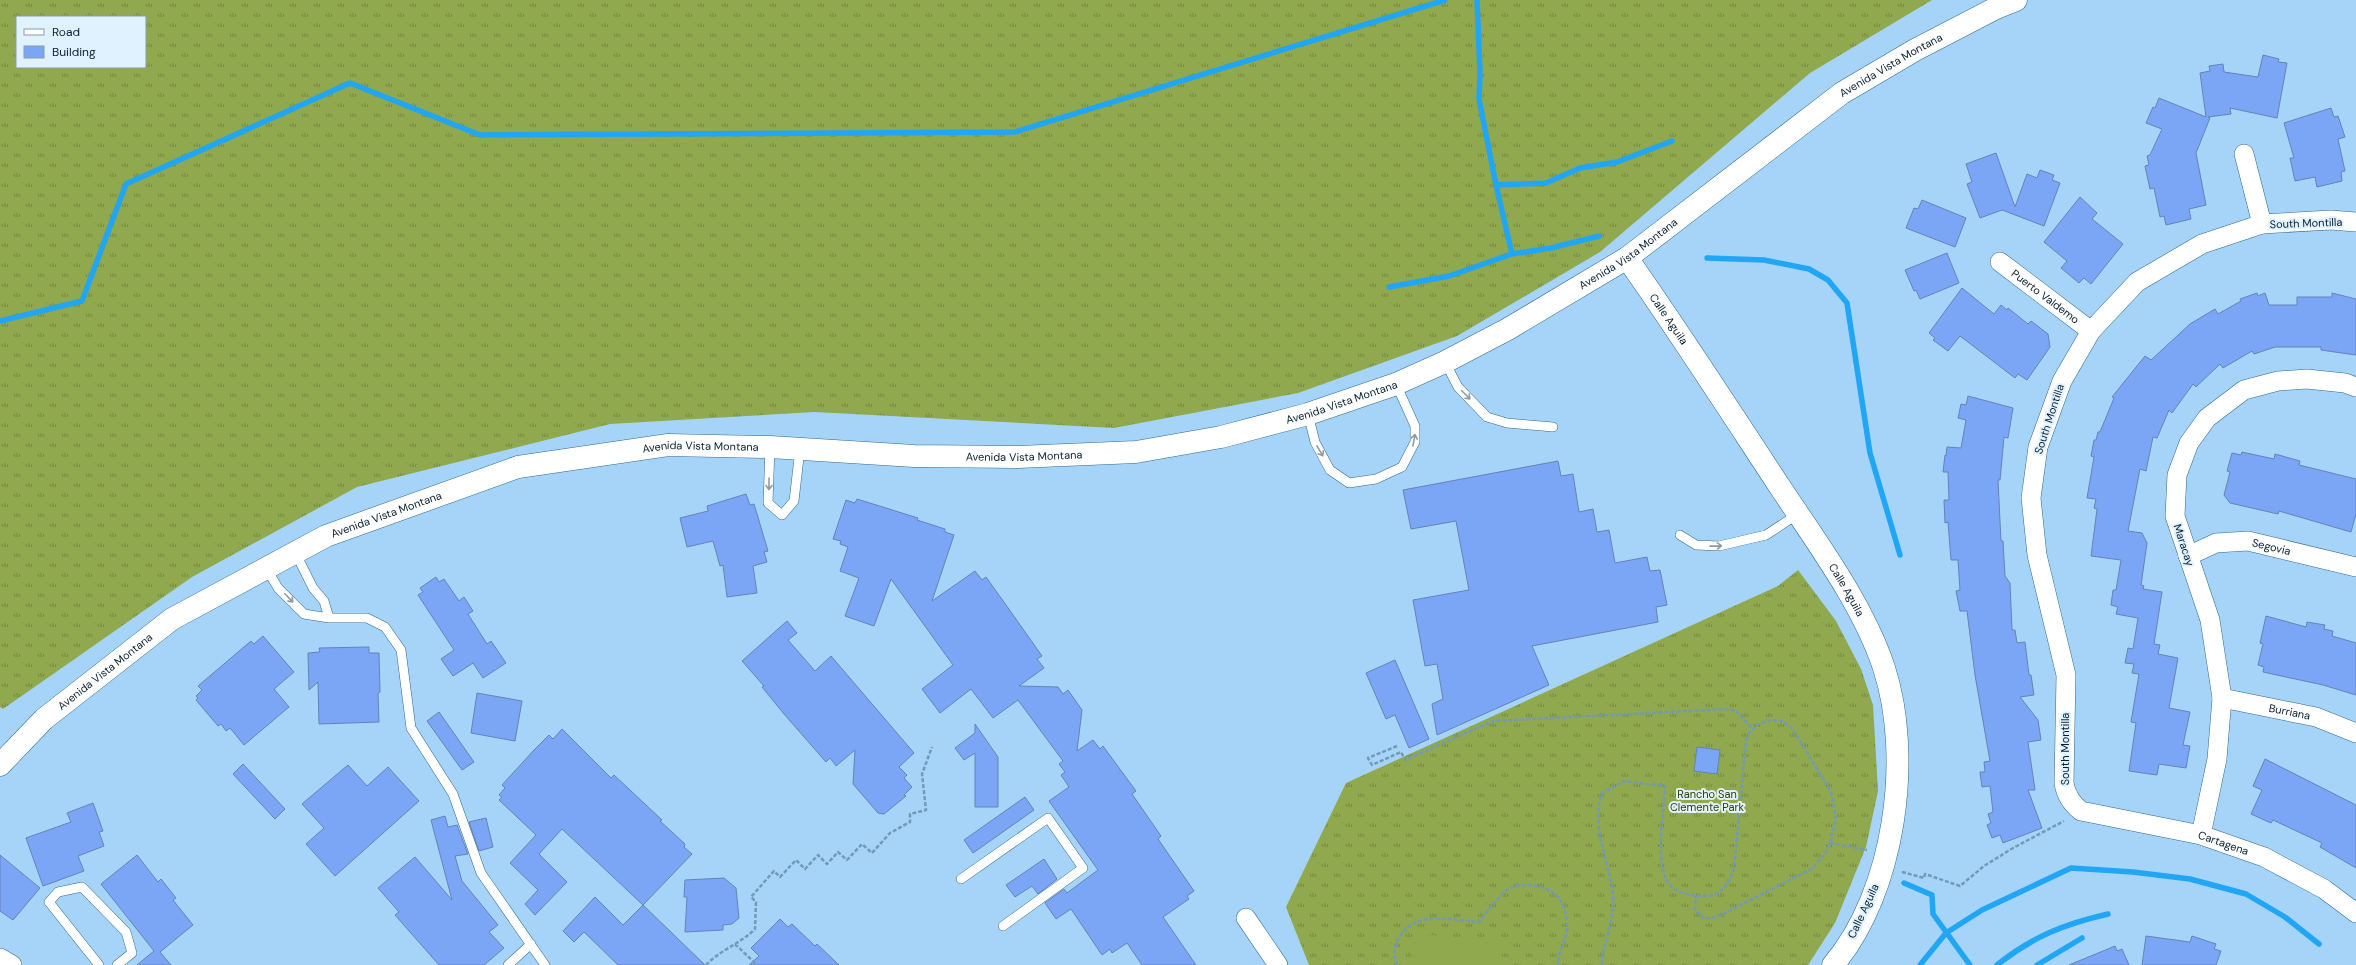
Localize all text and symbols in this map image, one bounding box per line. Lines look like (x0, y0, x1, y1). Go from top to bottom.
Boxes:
legend (16, 16, 146, 68)
text: Road (52, 24, 80, 40)
street label: Avenida Vista Montana (1837, 30, 1945, 100)
text: Building (52, 44, 96, 60)
street label: Avenida Vista Montana (1576, 215, 1680, 292)
street label: South Montilla (2269, 215, 2343, 231)
street label: Puerto Valdemo (2009, 266, 2082, 327)
street label: Calle Aguila (1647, 291, 1691, 347)
street label: Avenida Vista Montana (1284, 377, 1399, 427)
street label: South Montilla (2031, 382, 2067, 456)
one-way arrow (1461, 390, 1471, 400)
one-way arrow (1410, 434, 1418, 447)
street label: Avenida Vista Montana (641, 438, 759, 456)
one-way arrow (1316, 445, 1324, 457)
street label: Avenida Vista Montana (966, 447, 1083, 464)
one-way arrow (765, 477, 773, 490)
street label: Avenida Vista Montana (329, 488, 443, 541)
street label: Maracay (2171, 522, 2197, 568)
street label: Segovia (2251, 535, 2292, 558)
one-way arrow (1709, 542, 1722, 549)
street label: Calle Aguila (1826, 561, 1868, 619)
one-way arrow (284, 593, 293, 603)
street label: Avenida Vista Montana (55, 630, 155, 713)
street label: Burriana (2268, 701, 2312, 723)
street label: South Montilla (2058, 713, 2072, 785)
park label: Rancho San Clemente Park (1670, 787, 1744, 814)
street label: Cartagena (2196, 828, 2251, 858)
street label: Calle Aguila (1844, 881, 1882, 941)

